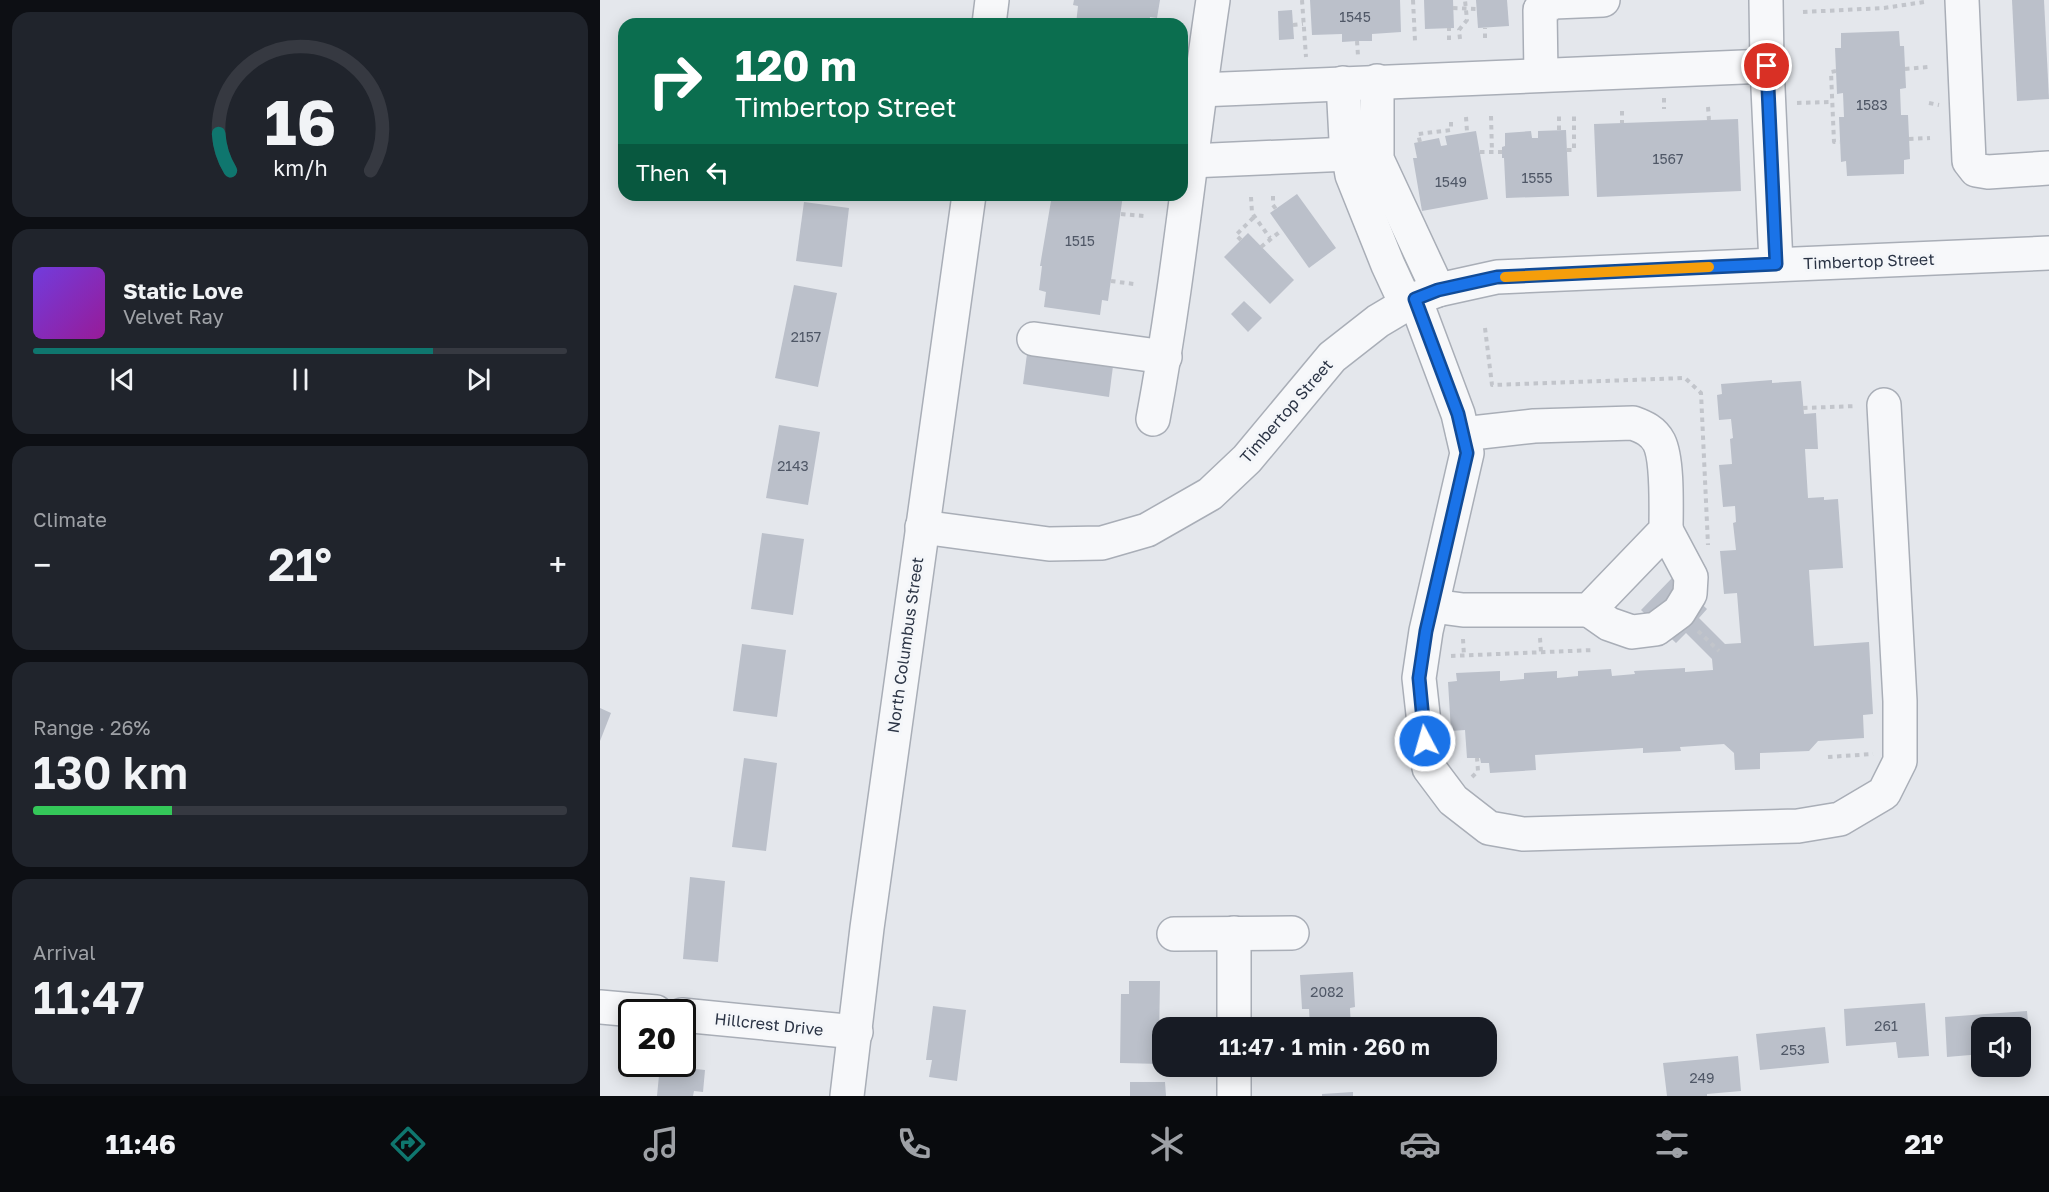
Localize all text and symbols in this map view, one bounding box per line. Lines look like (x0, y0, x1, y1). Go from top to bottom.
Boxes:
house number: 1545 (1339, 8, 1371, 25)
text: 120 m (735, 40, 857, 90)
pin (1741, 40, 1792, 91)
icon: right (636, 42, 714, 120)
icon: arrive (1750, 49, 1783, 82)
text: 16 (264, 85, 336, 160)
text: Timbertop Street (735, 91, 956, 123)
house number: 1583 (1856, 96, 1888, 113)
house number: 1567 (1653, 150, 1683, 167)
text: km/h (273, 156, 327, 182)
icon: left (701, 156, 734, 189)
text: Then (636, 159, 689, 186)
house number: 1555 (1521, 169, 1553, 186)
house number: 1549 (1435, 173, 1467, 190)
house number: 1515 (1065, 232, 1095, 249)
street label: Timbertop Street (1803, 249, 1935, 273)
text: Static Love (123, 277, 243, 304)
text: Velvet Ray (123, 304, 224, 328)
house number: 2157 (791, 328, 821, 345)
street label: Timbertop Street (1235, 355, 1337, 467)
icon: previous (106, 363, 139, 396)
icon: pause (284, 363, 317, 396)
icon: next (462, 363, 495, 396)
house number: 2143 (777, 457, 809, 474)
text: Climate (33, 507, 107, 531)
text: 21° (268, 537, 332, 591)
text: − (33, 545, 51, 584)
text: + (549, 545, 567, 584)
street label: North Columbus Street (883, 556, 927, 734)
position arrow (1393, 709, 1457, 773)
text: Range · 26% (33, 715, 150, 739)
text: 130 km (33, 745, 188, 799)
text: Arrival (33, 940, 96, 964)
text: 11:47 (33, 970, 145, 1024)
house number: 2082 (1310, 983, 1344, 1000)
speed limit sign: 20 (618, 999, 696, 1077)
street label: Hillcrest Drive (714, 1008, 824, 1040)
house number: 261 (1874, 1017, 1898, 1034)
map controls (1971, 1017, 2031, 1077)
button: sound (1971, 1017, 2031, 1077)
text: 11:47 · 1 min · 260 m (1219, 1033, 1430, 1060)
house number: 253 (1781, 1041, 1805, 1058)
house number: 249 (1689, 1069, 1715, 1086)
icon: directions (387, 1123, 429, 1165)
icon: music (640, 1123, 682, 1165)
icon: phone (893, 1123, 935, 1165)
icon: climate (1146, 1123, 1188, 1165)
icon: car (1399, 1123, 1441, 1165)
icon: filters (1651, 1123, 1693, 1165)
text: 11:46 (105, 1128, 176, 1160)
text: 21° (1904, 1128, 1943, 1160)

